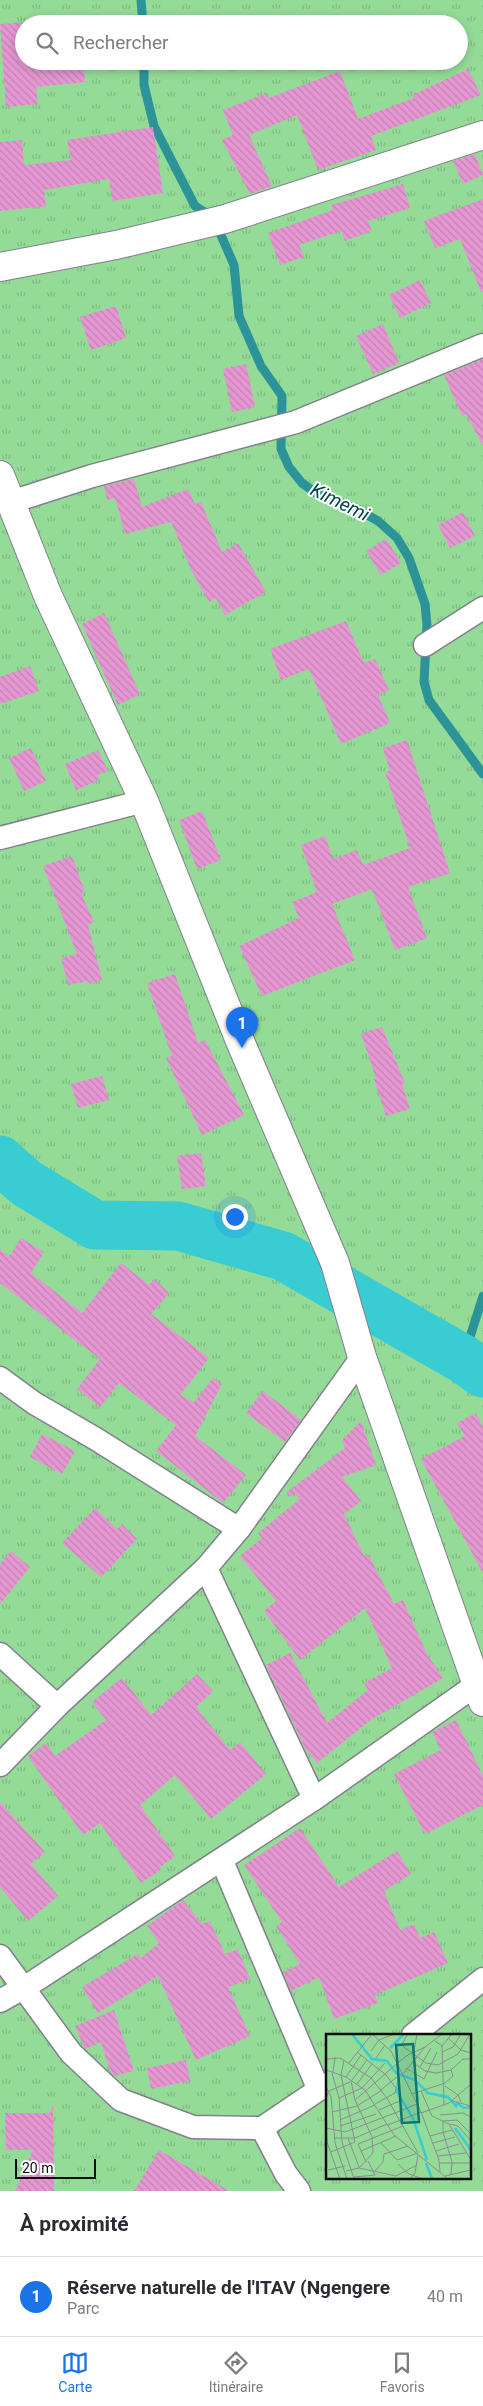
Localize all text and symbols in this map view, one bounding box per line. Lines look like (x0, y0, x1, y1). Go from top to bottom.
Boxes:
search box (15, 15, 468, 70)
icon: search (33, 29, 61, 57)
text: Rechercher (73, 31, 168, 54)
water label: Kimemi (307, 478, 374, 526)
pin: 1 (226, 1007, 258, 1048)
your location (222, 1204, 248, 1230)
inset map (326, 2034, 470, 2178)
scale bar (15, 2156, 96, 2179)
text: 20 m (22, 2160, 54, 2176)
text: À proximité (20, 2212, 129, 2236)
text: Réserve naturelle de l'ITAV (Ngengere (67, 2276, 390, 2299)
text: 1 (31, 2287, 41, 2306)
text: 40 m (427, 2287, 463, 2306)
text: Parc (67, 2299, 99, 2318)
tab: Carte (58, 2349, 92, 2395)
tab: Itinéraire (209, 2349, 263, 2395)
tab: Favoris (380, 2349, 425, 2395)

